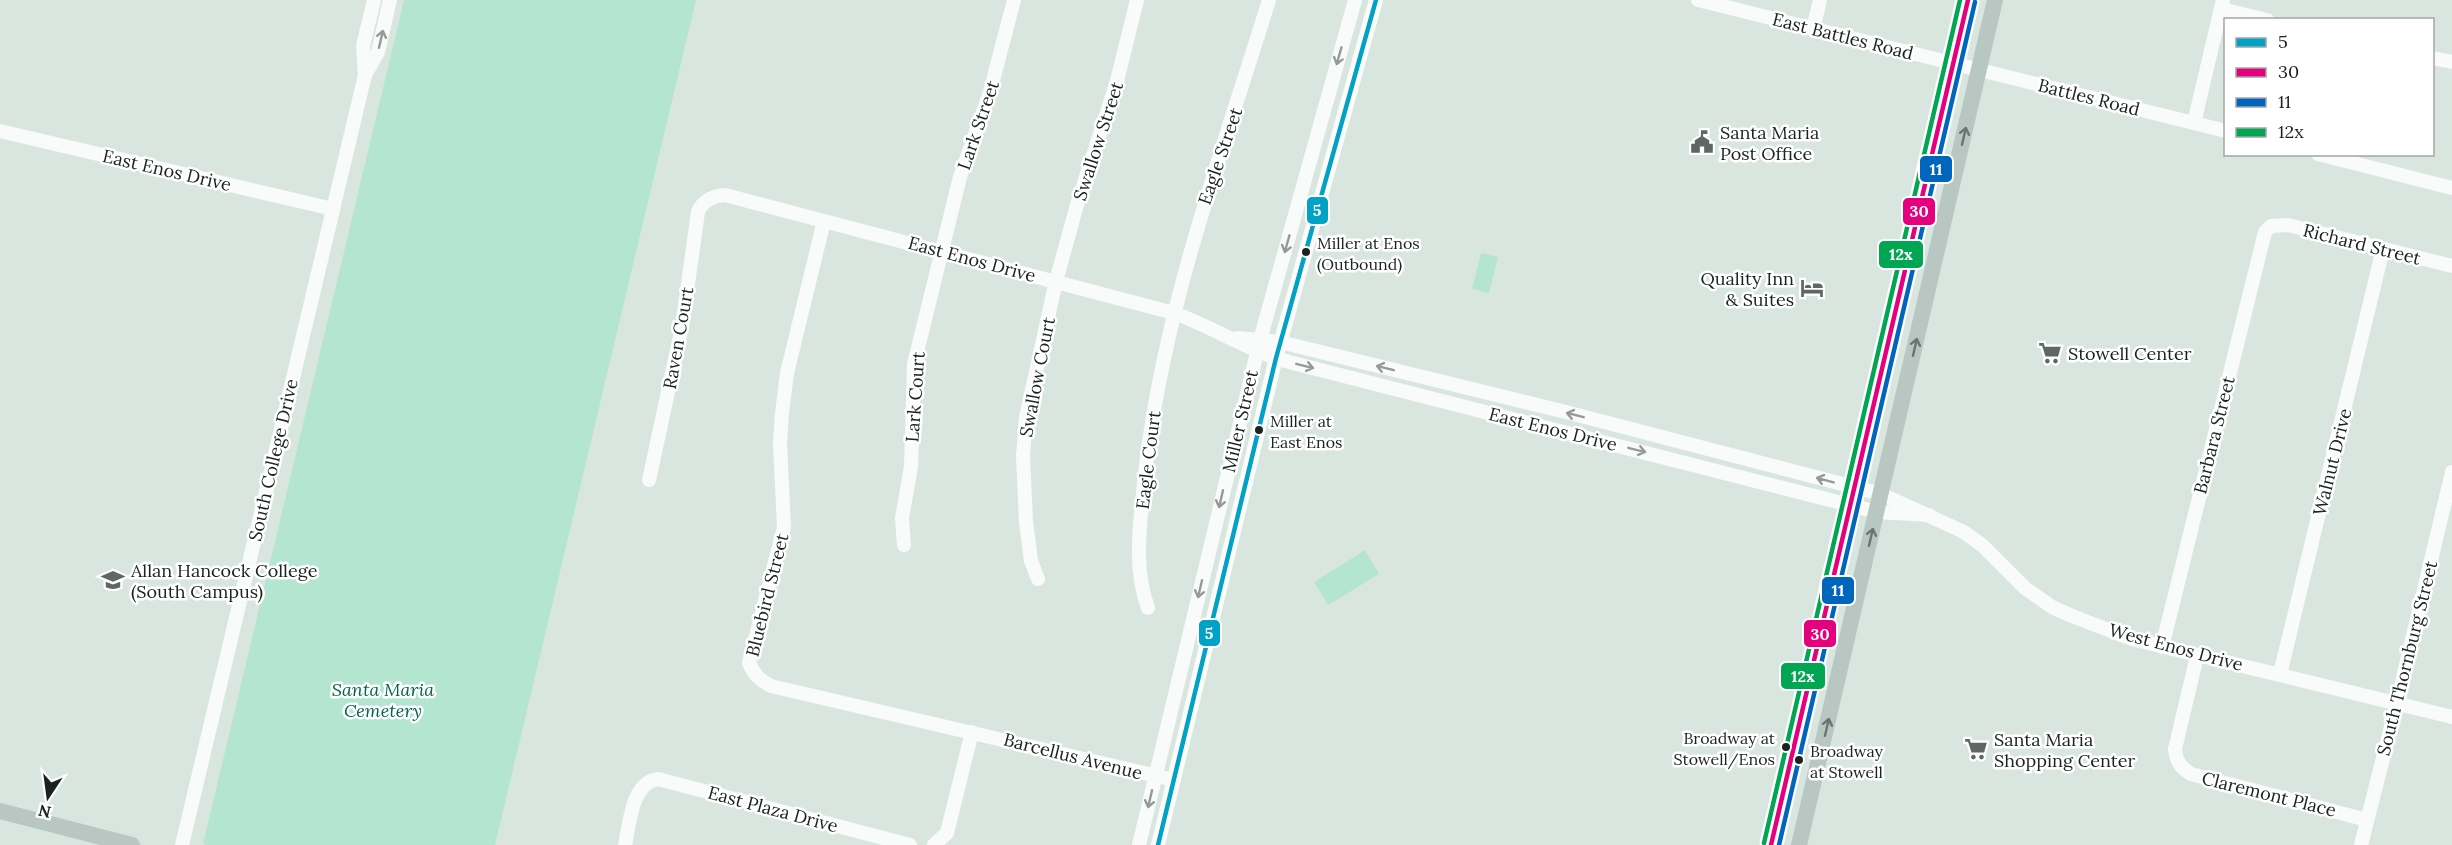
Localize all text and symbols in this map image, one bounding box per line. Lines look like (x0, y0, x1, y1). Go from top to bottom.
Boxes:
street label: East Battles Road (1770, 7, 1916, 65)
legend (2224, 18, 2434, 156)
one-way arrow (376, 30, 387, 49)
text: 5 (2278, 30, 2288, 53)
one-way arrow (1333, 46, 1345, 65)
text: 30 (2278, 60, 2299, 83)
street label: Battles Road (2036, 73, 2142, 121)
street label: Lark Street (952, 77, 1004, 173)
street label: Swallow Street (1068, 78, 1128, 204)
text: 11 (2278, 90, 2291, 113)
street label: Eagle Street (1193, 104, 1247, 208)
text: 12x (2278, 120, 2304, 143)
place label: Santa Maria Post Office (1720, 121, 1819, 165)
one-way arrow (1958, 127, 1970, 146)
public building icon: Santa Maria Post Office (1689, 129, 1715, 155)
street label: East Enos Drive (100, 144, 234, 196)
line badge: 11 (1919, 155, 1953, 183)
text: 11 (1930, 159, 1943, 179)
line badge: 5 (1306, 196, 1329, 225)
line badge: 30 (1902, 197, 1936, 226)
text: 5 (1313, 200, 1322, 220)
text: 30 (1909, 201, 1929, 221)
street label: Richard Street (2301, 218, 2423, 270)
street label: East Enos Drive (906, 231, 1039, 287)
place label: Miller at Enos (Outbound) (1317, 233, 1420, 275)
one-way arrow (1280, 234, 1292, 253)
line badge: 12x (1878, 240, 1924, 269)
text: 12x (1889, 244, 1913, 264)
marker: Miller at Enos (Outbound) (1300, 246, 1312, 258)
place label: Quality Inn & Suites (1700, 267, 1794, 311)
hotel icon: Quality Inn & Suites (1799, 275, 1825, 301)
street label: Raven Court (658, 285, 698, 391)
street label: Swallow Court (1014, 315, 1060, 439)
one-way arrow (1910, 338, 1922, 357)
supermarket icon: Stowell Center (2037, 340, 2063, 366)
place label: Stowell Center (2068, 342, 2192, 365)
street label: Lark Court (900, 351, 930, 443)
one-way arrow (1295, 361, 1314, 372)
one-way arrow (1376, 362, 1395, 374)
street label: Miller Street (1217, 367, 1263, 475)
street label: Barbara Street (2188, 374, 2240, 496)
street label: South College Drive (243, 376, 303, 543)
street label: East Enos Drive (1487, 402, 1620, 456)
street label: Walnut Drive (2308, 406, 2356, 518)
one-way arrow (1566, 408, 1585, 420)
street label: Eagle Court (1131, 409, 1165, 511)
place label: Miller at East Enos (1270, 411, 1342, 452)
marker: Miller at East Enos (1253, 424, 1265, 436)
one-way arrow (1627, 445, 1646, 456)
one-way arrow (1815, 473, 1834, 485)
one-way arrow (1215, 489, 1227, 508)
one-way arrow (1866, 528, 1877, 547)
street label: Bluebird Street (741, 531, 793, 659)
street label: South Thornburg Street (2372, 558, 2442, 758)
place label: Allan Hancock College (South Campus) (130, 559, 318, 603)
school or university icon: Allan Hancock College (South Campus) (100, 567, 126, 593)
line badge: 11 (1821, 576, 1855, 605)
one-way arrow (1193, 579, 1205, 598)
text: 11 (1832, 580, 1845, 600)
street label: West Enos Drive (2106, 618, 2246, 676)
line badge: 5 (1198, 619, 1221, 647)
line badge: 30 (1803, 619, 1837, 648)
text: 5 (1205, 623, 1214, 643)
text: 30 (1810, 624, 1830, 644)
line badge: 12x (1780, 662, 1826, 690)
text: 12x (1791, 666, 1815, 686)
park label: Santa Maria Cemetery (332, 678, 434, 722)
one-way arrow (1821, 717, 1833, 736)
street label: Barcellus Avenue (1001, 728, 1145, 784)
place label: Broadway at Stowell/Enos (1673, 728, 1776, 770)
place label: Santa Maria Shopping Center (1994, 728, 2136, 772)
supermarket icon: Santa Maria Shopping Center (1963, 736, 1989, 762)
marker: Broadway at Stowell/Enos (1780, 741, 1792, 753)
place label: Broadway at Stowell (1810, 741, 1883, 782)
marker: Broadway at Stowell (1793, 754, 1805, 766)
street label: Claremont Place (2200, 766, 2339, 822)
north arrow (18, 767, 78, 827)
street label: East Plaza Drive (705, 781, 841, 837)
one-way arrow (1144, 789, 1156, 808)
text: N (36, 800, 53, 823)

